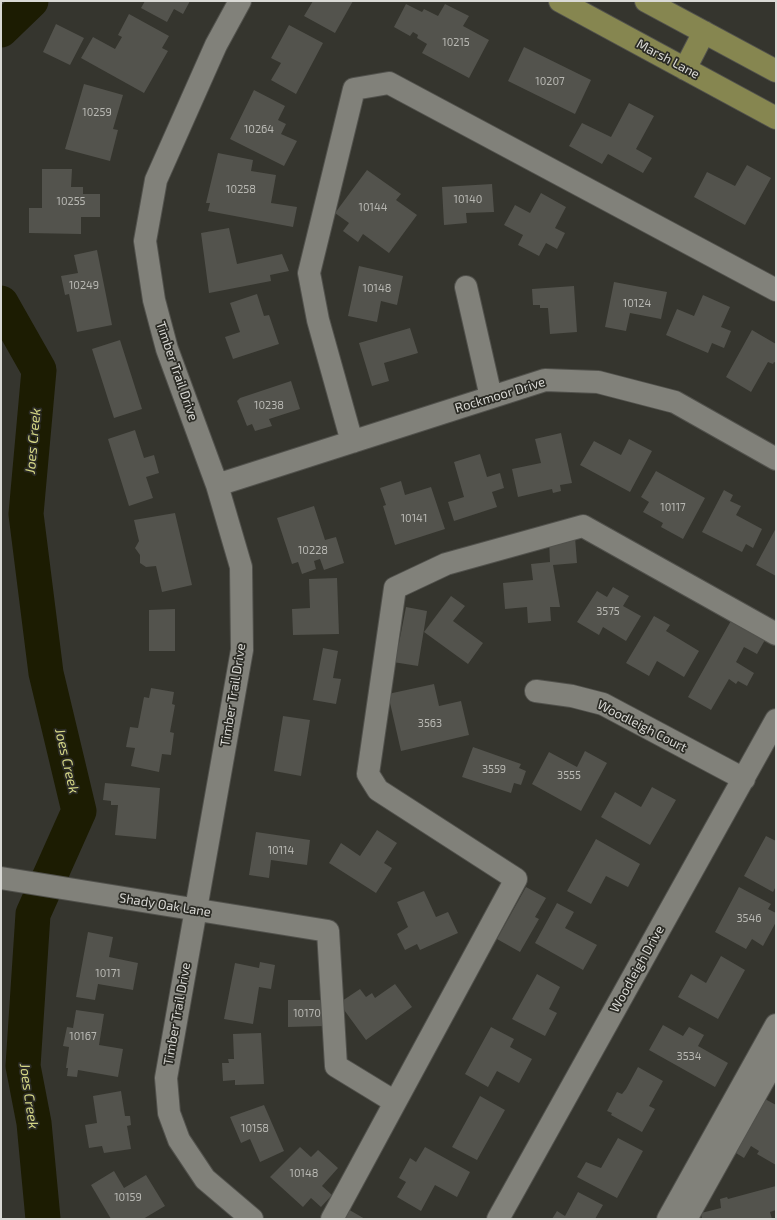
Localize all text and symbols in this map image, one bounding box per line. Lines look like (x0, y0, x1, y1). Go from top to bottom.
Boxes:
house number: 10215 (442, 35, 470, 49)
street label: Marsh Lane (634, 36, 702, 82)
house number: 10207 (535, 74, 565, 88)
house number: 10259 (82, 105, 112, 119)
house number: 10264 (244, 122, 274, 136)
house number: 10258 (226, 182, 256, 196)
house number: 10140 (454, 192, 482, 206)
house number: 10255 (57, 194, 85, 208)
house number: 10144 (359, 200, 387, 214)
house number: 10249 (69, 278, 99, 292)
house number: 10148 (363, 281, 391, 295)
house number: 10124 (623, 296, 651, 310)
street label: Timber Trail Drive (153, 319, 201, 423)
street label: Rockmoor Drive (453, 374, 547, 416)
house number: 10238 (254, 398, 284, 412)
water label: Joes Creek (22, 407, 44, 475)
house number: 10117 (660, 500, 686, 514)
house number: 10141 (401, 511, 427, 525)
house number: 10228 (298, 543, 328, 557)
house number: 3575 (596, 604, 620, 618)
street label: Timber Trail Drive (217, 642, 249, 748)
street label: Woodleigh Court (595, 697, 689, 755)
house number: 3563 (418, 716, 442, 730)
water label: Joes Creek (51, 727, 83, 795)
house number: 3559 (482, 762, 506, 776)
house number: 3555 (557, 768, 581, 782)
house number: 10114 (268, 843, 294, 857)
street label: Shady Oak Lane (118, 890, 212, 920)
house number: 3546 (736, 911, 762, 925)
street label: Woodleigh Drive (607, 923, 667, 1015)
street label: Timber Trail Drive (160, 961, 194, 1067)
house number: 10171 (95, 966, 121, 980)
house number: 10170 (293, 1006, 321, 1020)
house number: 10167 (69, 1029, 97, 1043)
house number: 3534 (677, 1049, 701, 1063)
water label: Joes Creek (16, 1062, 42, 1130)
house number: 10158 (241, 1121, 269, 1135)
house number: 10148 (290, 1166, 318, 1180)
house number: 10159 (114, 1190, 142, 1204)

